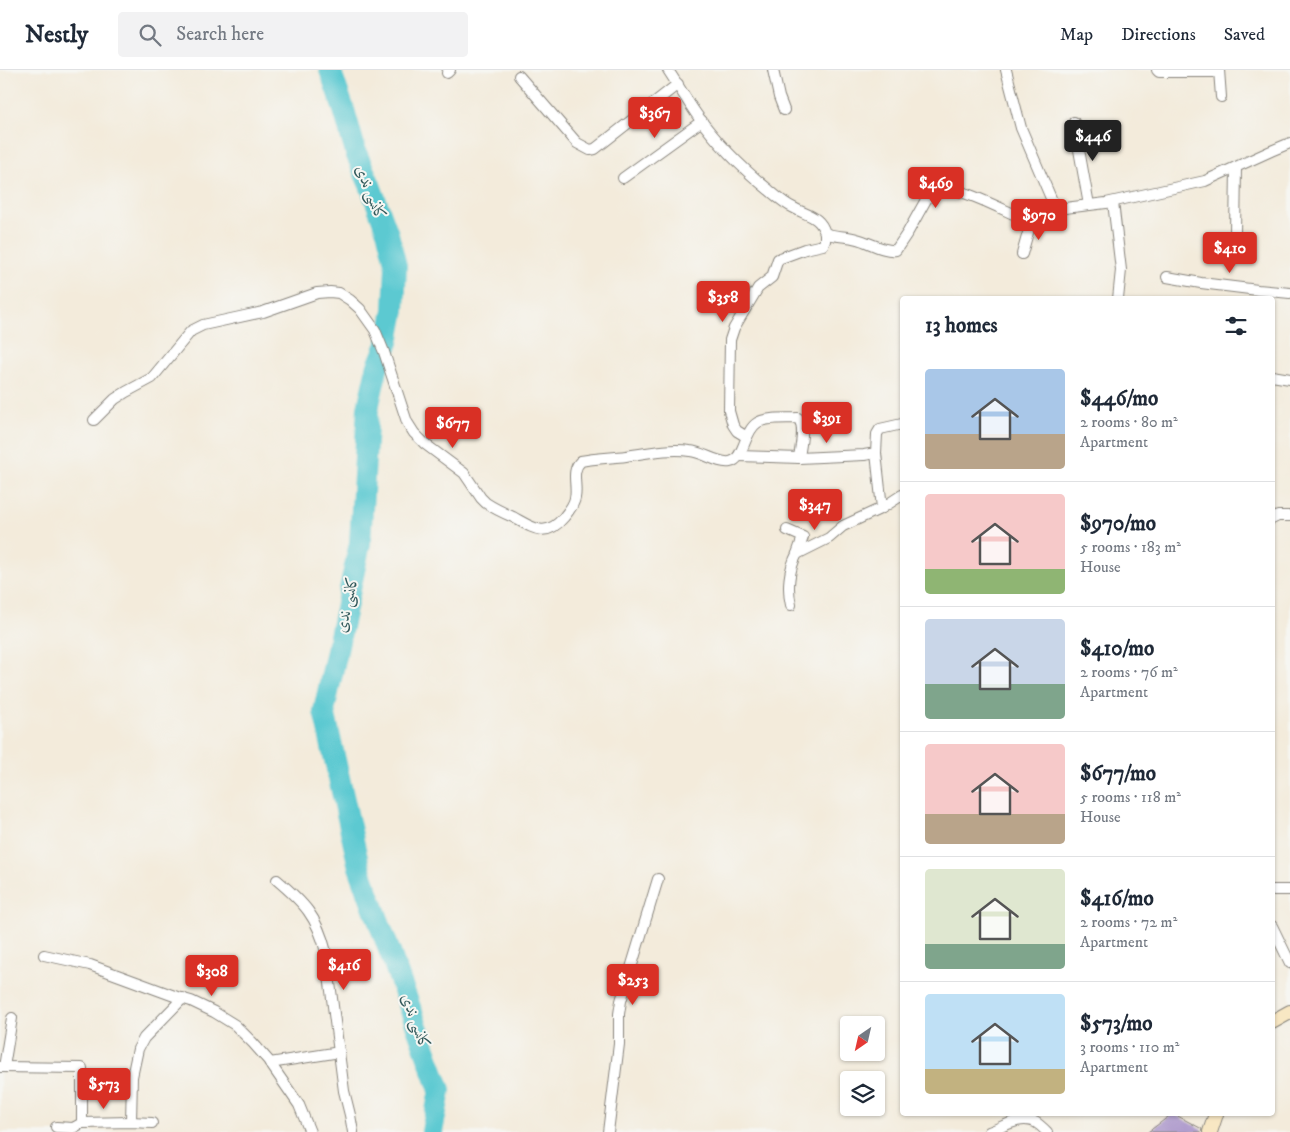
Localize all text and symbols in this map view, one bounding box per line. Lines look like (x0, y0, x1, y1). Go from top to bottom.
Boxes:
search box (118, 12, 468, 57)
text: Nestly (25, 20, 88, 50)
icon: search (136, 21, 164, 49)
text: Search here (176, 23, 264, 46)
text: Map (1060, 24, 1093, 46)
text: Directions (1121, 24, 1196, 46)
text: Saved (1224, 24, 1265, 46)
pin: $367 (625, 97, 685, 139)
text: $367 (639, 103, 671, 123)
pin: $446 (1063, 119, 1123, 162)
text: $446 (1075, 126, 1111, 146)
water label: کانسی ندی (350, 162, 391, 224)
pin: $469 (906, 166, 966, 209)
text: $469 (919, 173, 953, 193)
pin: $970 (1009, 198, 1069, 241)
text: $970 (1022, 205, 1056, 225)
pin: $410 (1200, 232, 1260, 274)
text: $410 (1214, 238, 1246, 258)
pin: $358 (693, 280, 753, 323)
text: $358 (708, 287, 738, 307)
icon: filters (1222, 312, 1250, 340)
text: 13 homes (925, 313, 998, 339)
text: $446/mo (1080, 386, 1158, 412)
icon: home (965, 389, 1025, 449)
pin: $391 (797, 402, 857, 444)
pin: $677 (423, 406, 483, 449)
text: $391 (813, 408, 841, 428)
text: 2 rooms · 80 m² (1080, 412, 1178, 432)
text: $677 (436, 413, 470, 433)
text: Apartment (1080, 432, 1148, 452)
pin: $347 (785, 488, 845, 531)
text: $347 (799, 495, 831, 515)
text: $970/mo (1080, 511, 1156, 537)
icon: home (965, 514, 1025, 574)
text: 5 rooms · 183 m² (1080, 537, 1181, 557)
text: House (1080, 557, 1121, 577)
water label: کانسی ندی (331, 573, 364, 635)
text: $410/mo (1080, 636, 1154, 662)
icon: home (965, 639, 1025, 699)
text: 2 rooms · 76 m² (1080, 662, 1178, 682)
text: Apartment (1080, 682, 1148, 702)
text: $677/mo (1080, 761, 1156, 787)
icon: home (965, 764, 1025, 824)
text: 5 rooms · 118 m² (1080, 787, 1181, 807)
text: House (1080, 807, 1121, 827)
text: $416/mo (1080, 886, 1154, 912)
icon: home (965, 889, 1025, 949)
text: 2 rooms · 72 m² (1080, 912, 1177, 932)
text: Apartment (1080, 932, 1148, 952)
pin: $416 (314, 948, 374, 991)
pin: $308 (182, 954, 242, 997)
text: $416 (328, 955, 360, 975)
text: $308 (196, 961, 228, 981)
pin: $253 (603, 964, 663, 1006)
text: $253 (618, 970, 648, 990)
water label: کانسی ندی (396, 991, 435, 1053)
text: $573/mo (1080, 1011, 1152, 1037)
icon: home (965, 1014, 1025, 1074)
north arrow (840, 1016, 885, 1061)
map controls (840, 1016, 885, 1116)
text: 3 rooms · 110 m² (1080, 1037, 1179, 1057)
text: Apartment (1080, 1057, 1148, 1077)
pin: $573 (74, 1068, 134, 1110)
button: layers (840, 1071, 885, 1116)
text: $573 (88, 1074, 120, 1094)

